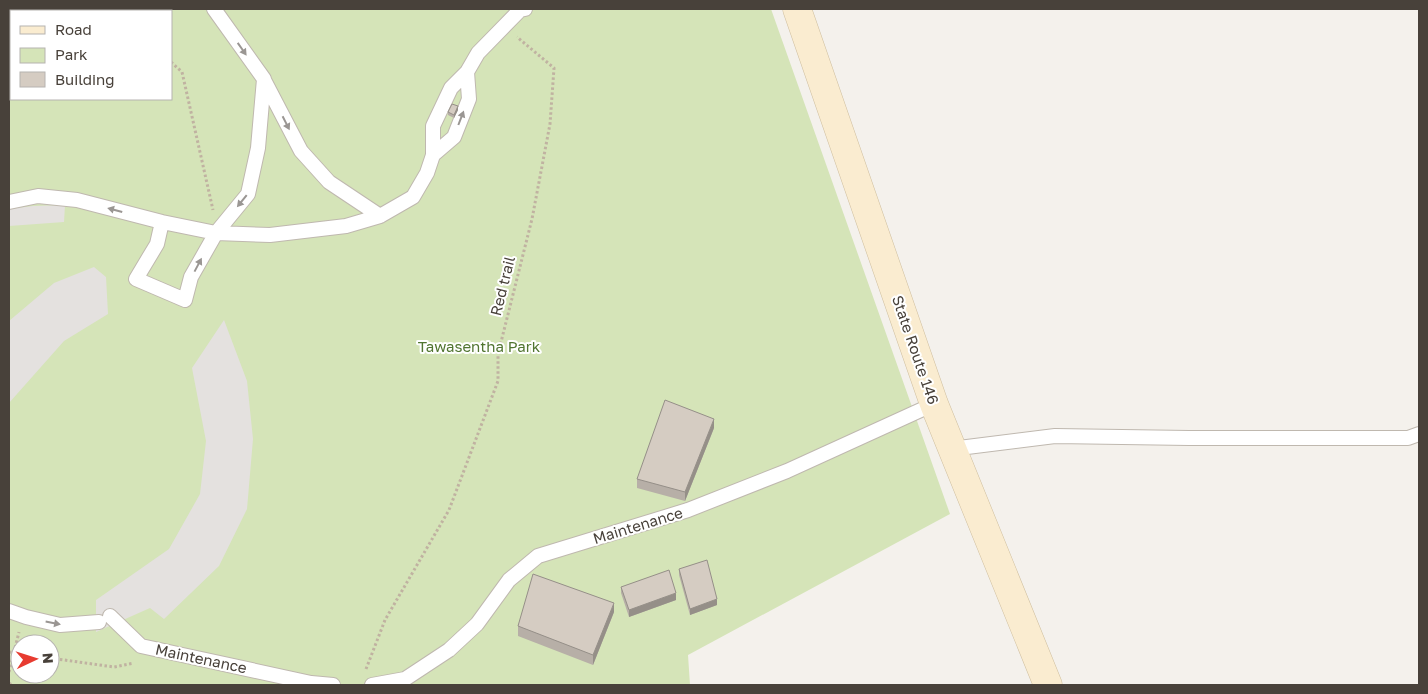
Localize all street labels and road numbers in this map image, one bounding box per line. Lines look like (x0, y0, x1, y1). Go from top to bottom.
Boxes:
street label: Red trail (486, 254, 518, 317)
street label: State Route 146 (889, 293, 943, 407)
street label: Maintenance (591, 503, 685, 547)
street label: Maintenance (154, 640, 249, 677)

